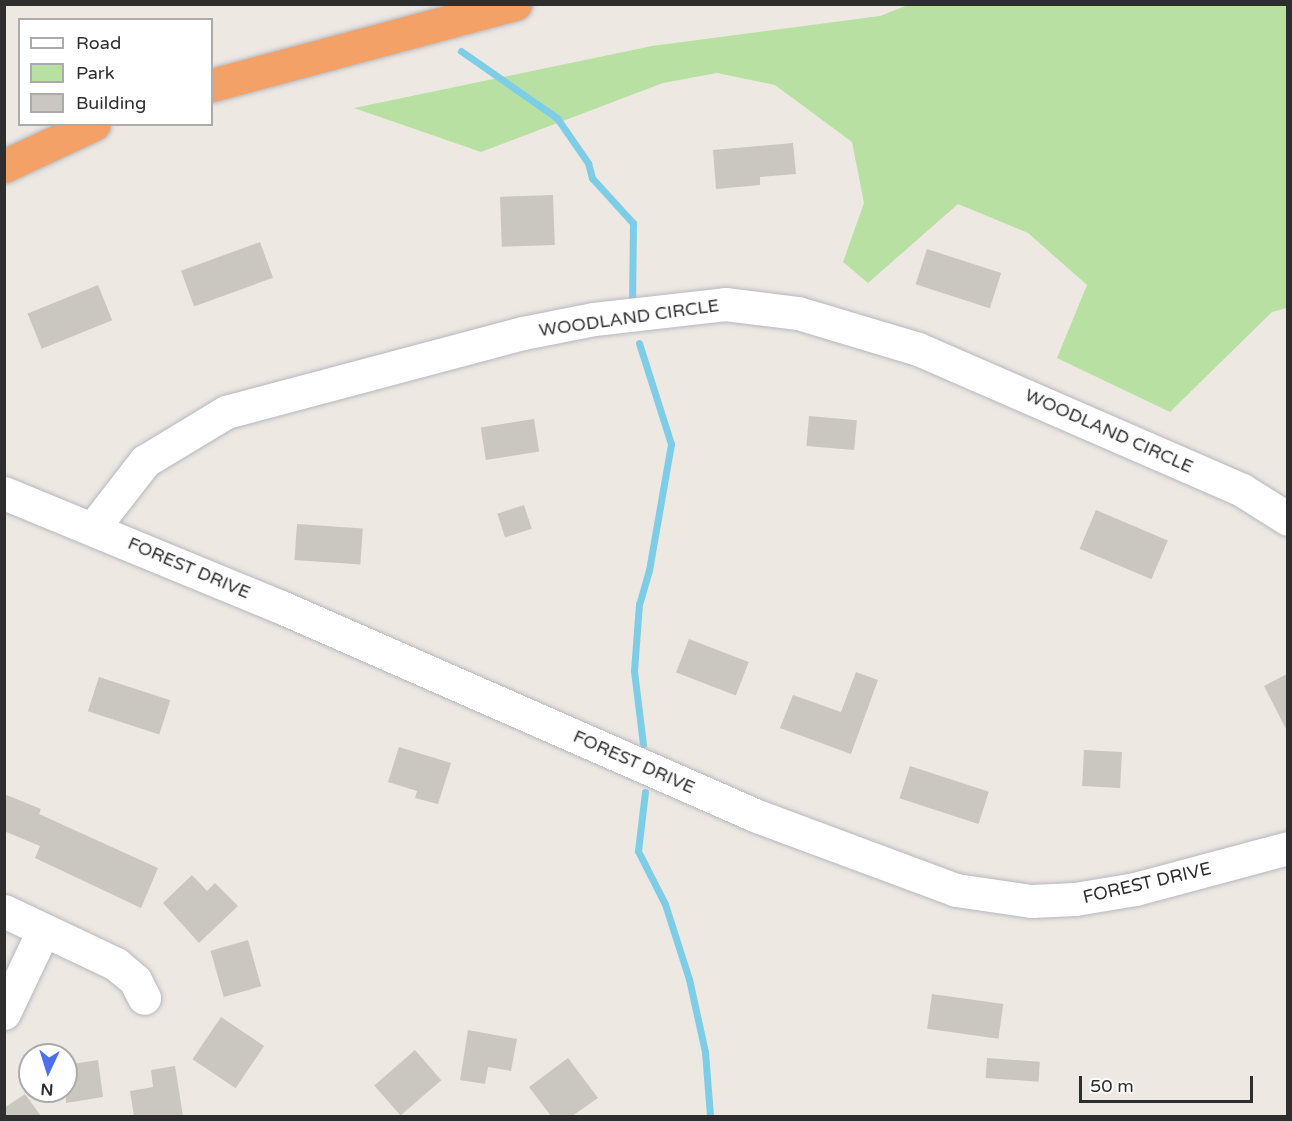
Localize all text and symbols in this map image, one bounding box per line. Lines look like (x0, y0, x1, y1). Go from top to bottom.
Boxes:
legend (18, 18, 213, 126)
text: Road (76, 32, 121, 54)
text: Park (76, 62, 114, 84)
text: Building (76, 92, 146, 114)
street label: WOODLAND CIRCLE (537, 295, 721, 341)
street label: WOODLAND CIRCLE (1022, 384, 1196, 478)
street label: FOREST DRIVE (124, 532, 254, 604)
street label: FOREST DRIVE (570, 725, 698, 799)
street label: FOREST DRIVE (1081, 858, 1213, 908)
north arrow (18, 1043, 78, 1103)
scale bar (1082, 1064, 1256, 1102)
text: 50 m (1090, 1075, 1134, 1097)
text: N (40, 1079, 54, 1099)

